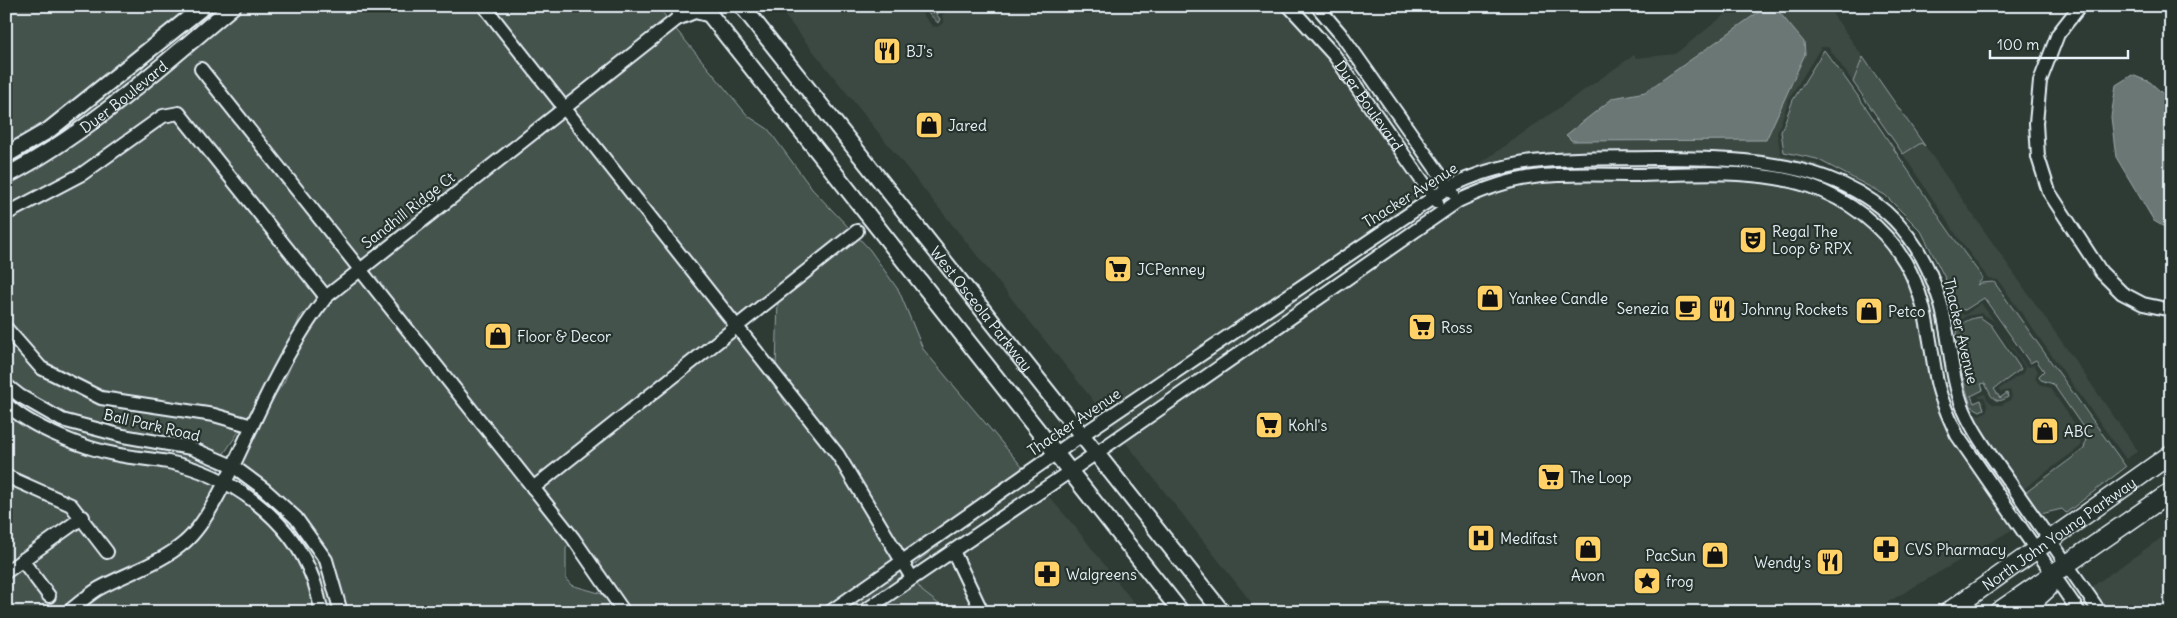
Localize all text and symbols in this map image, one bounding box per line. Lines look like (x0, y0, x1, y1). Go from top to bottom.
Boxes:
scale bar (1990, 28, 2127, 60)
text: 100 m (1997, 35, 2039, 54)
restaurant icon: BJ's (872, 36, 902, 66)
place label: BJ's (906, 42, 933, 61)
street label: Dyer Boulevard (76, 56, 171, 137)
street label: Dyer Boulevard (1331, 56, 1408, 154)
shop icon: Jared (914, 110, 944, 140)
place label: Jared (948, 116, 987, 135)
street label: Thacker Avenue (1359, 158, 1461, 232)
street label: Sandhill Ridge Ct (358, 168, 458, 252)
place label: Regal The Loop & RPX (1772, 222, 1852, 258)
theatre icon: Regal The Loop & RPX (1738, 225, 1768, 255)
street label: West Osceola Parkway (926, 242, 1037, 375)
supermarket icon: JCPenney (1103, 254, 1133, 284)
place label: JCPenney (1137, 260, 1205, 279)
street label: Thacker Avenue (1940, 276, 1982, 386)
shop icon: Yankee Candle (1475, 283, 1505, 313)
place label: Yankee Candle (1509, 289, 1608, 308)
cafe icon: Senezia (1673, 293, 1703, 323)
restaurant icon: Johnny Rockets (1707, 294, 1737, 324)
shop icon: Petco (1854, 296, 1884, 326)
place label: Senezia (1617, 299, 1669, 318)
place label: Johnny Rockets (1741, 300, 1848, 319)
place label: Petco (1888, 302, 1926, 321)
supermarket icon: Ross (1407, 312, 1437, 342)
place label: Ross (1441, 318, 1473, 337)
shop icon: Floor & Decor (483, 321, 513, 351)
place label: Floor & Decor (517, 327, 611, 346)
street label: Thacker Avenue (1024, 384, 1124, 460)
street label: Ball Park Road (102, 405, 202, 445)
supermarket icon: Kohl's (1254, 410, 1284, 440)
place label: Kohl's (1288, 416, 1327, 435)
shop icon: ABC (2030, 416, 2060, 446)
place label: ABC (2064, 422, 2093, 441)
supermarket icon: The Loop (1536, 462, 1566, 492)
place label: The Loop (1570, 468, 1632, 487)
street label: North John Young Parkway (1978, 472, 2140, 594)
hospital icon: Medifast (1466, 523, 1496, 553)
place label: Medifast (1500, 529, 1557, 548)
shop icon: Avon (1573, 534, 1603, 564)
pharmacy icon: CVS Pharmacy (1871, 534, 1901, 564)
shop icon: PacSun (1700, 540, 1730, 570)
place label: CVS Pharmacy (1905, 540, 2006, 559)
place label: PacSun (1646, 546, 1696, 565)
restaurant icon: Wendy's (1815, 547, 1845, 577)
place label: Wendy's (1754, 553, 1811, 572)
pharmacy icon: Walgreens (1032, 559, 1062, 589)
place label: Walgreens (1066, 565, 1137, 584)
place label: Avon (1571, 566, 1605, 585)
place icon: frog (1632, 566, 1662, 596)
place label: frog (1666, 572, 1694, 591)

